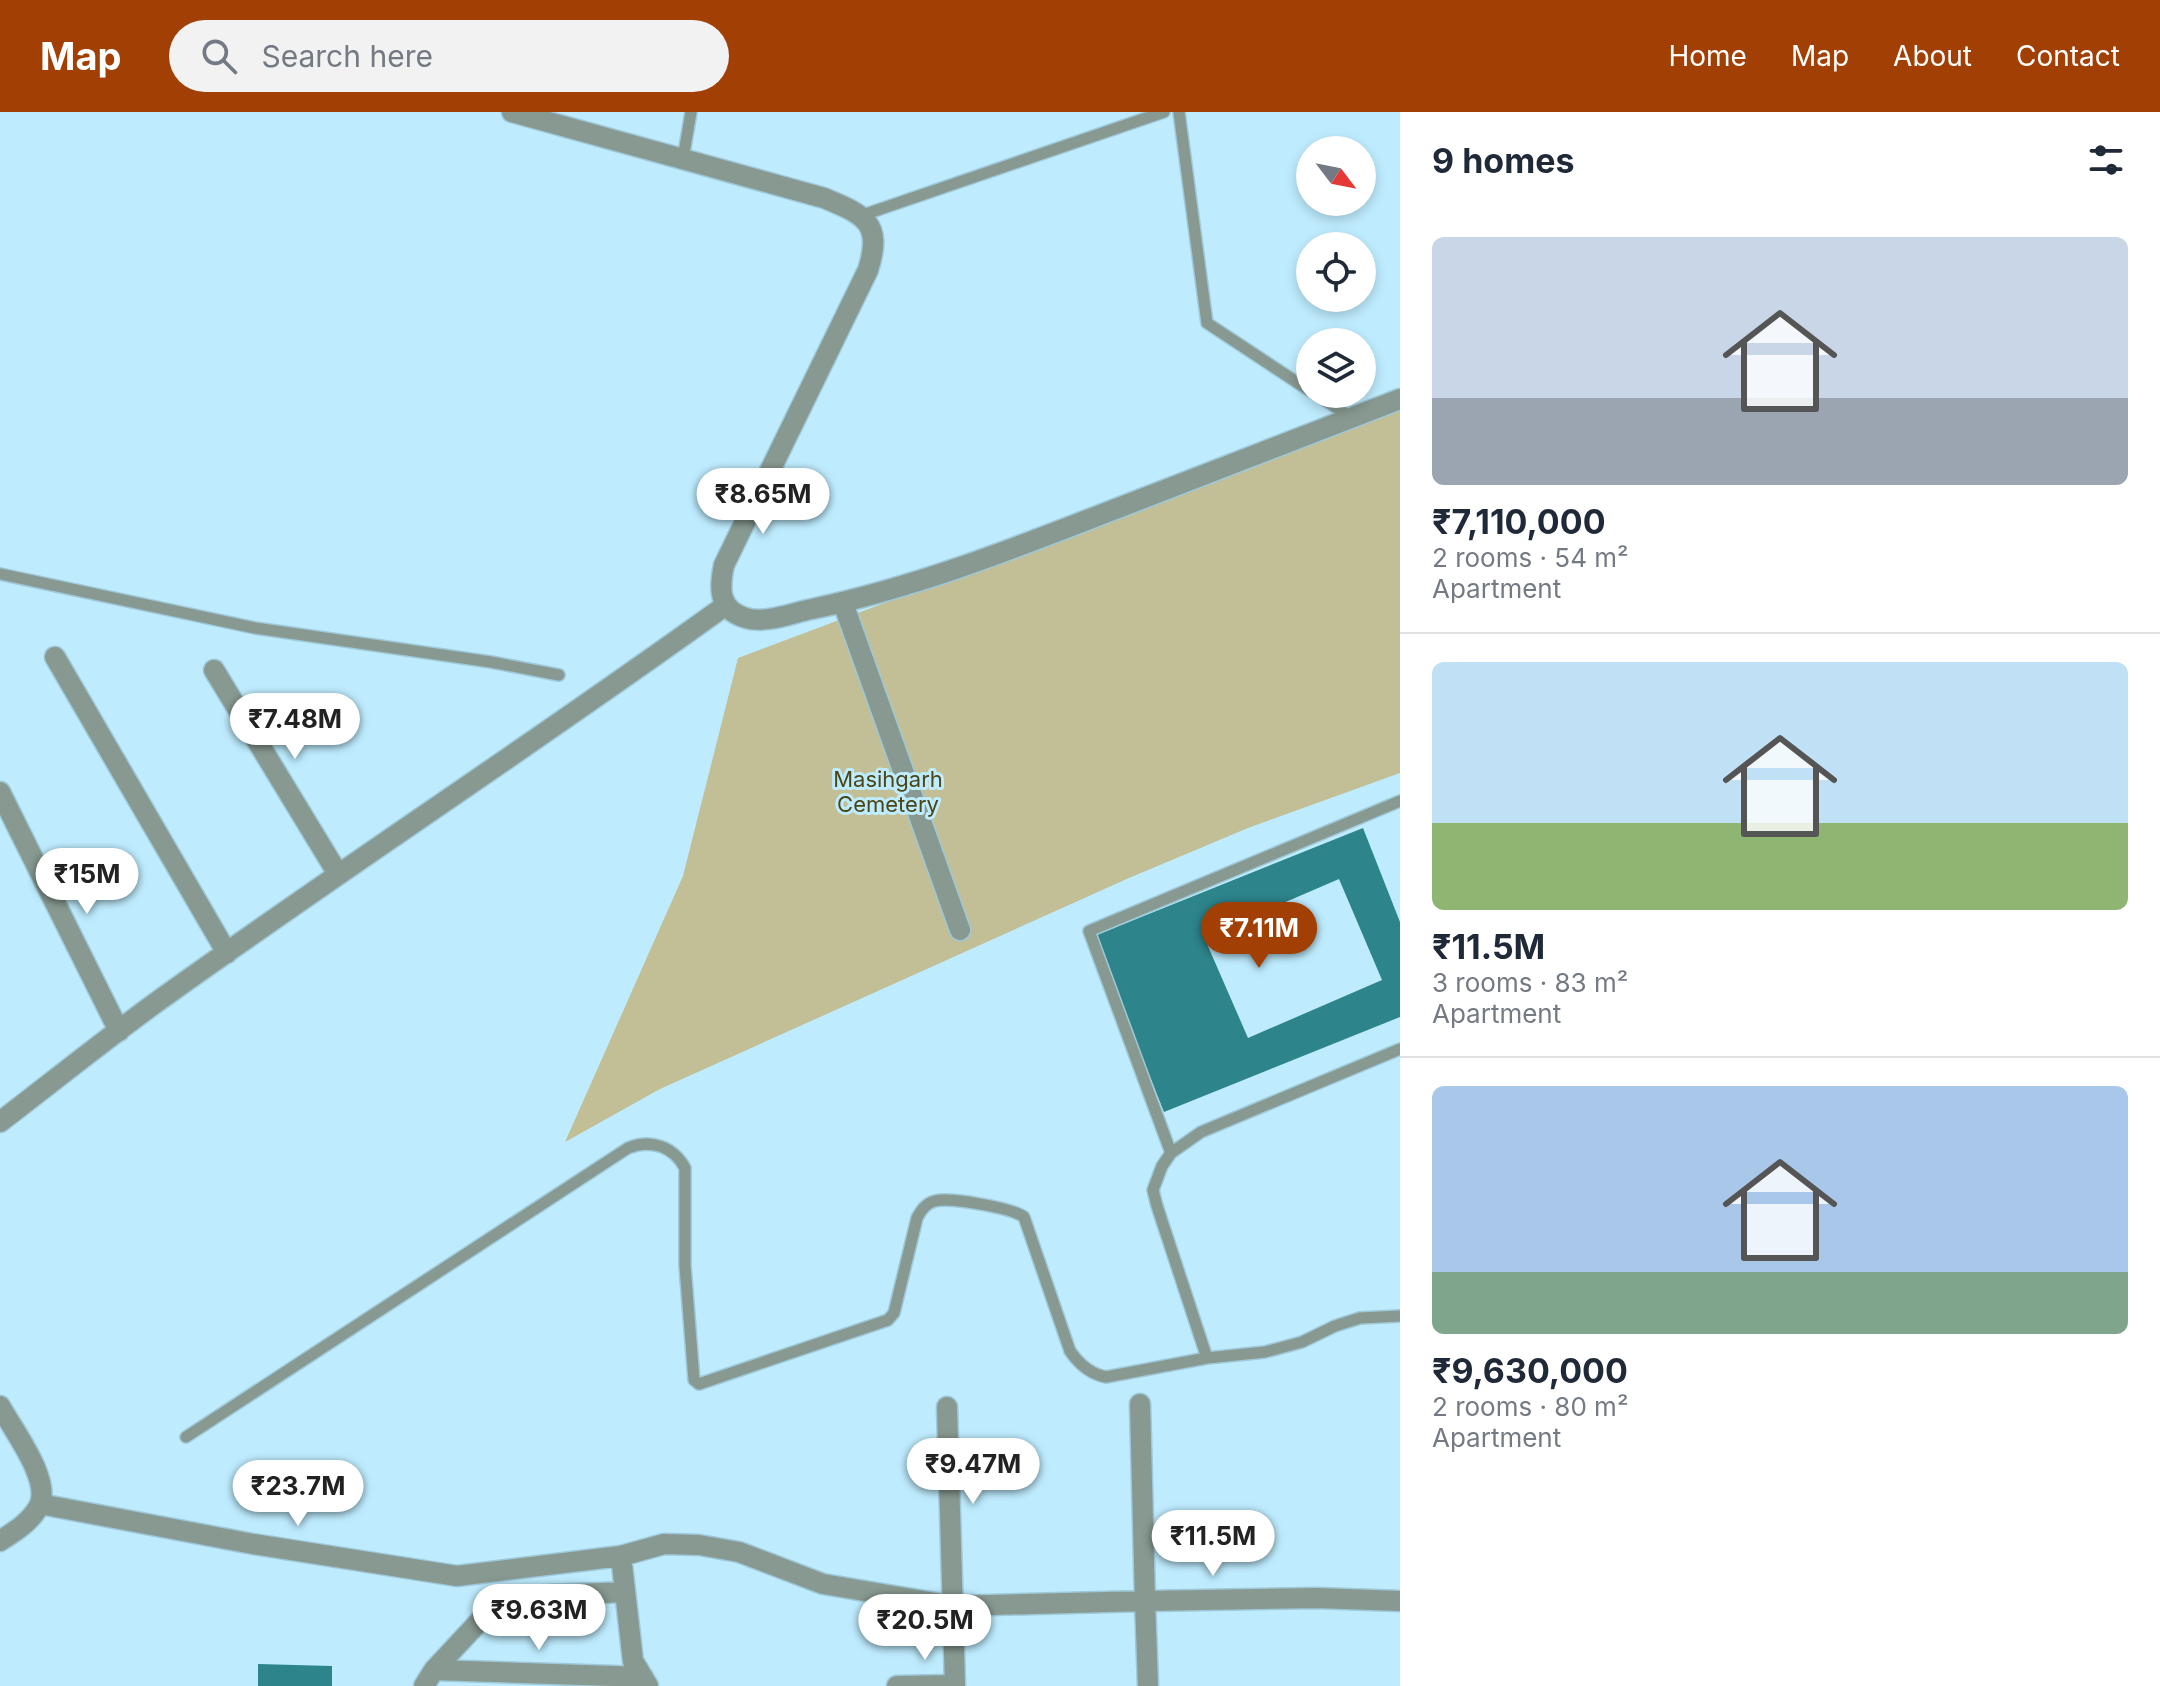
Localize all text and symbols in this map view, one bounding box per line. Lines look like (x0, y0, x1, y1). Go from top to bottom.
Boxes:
search box (169, 20, 729, 92)
text: Map (40, 33, 121, 79)
icon: search (197, 34, 241, 78)
text: Search here (261, 38, 433, 74)
text: Home (1668, 39, 1747, 73)
text: Map (1791, 39, 1849, 73)
text: About (1893, 39, 1972, 73)
text: Contact (2016, 39, 2120, 73)
north arrow (1296, 136, 1376, 216)
map controls (1296, 136, 1376, 408)
icon: filters (2084, 138, 2128, 182)
text: 9 homes (1432, 140, 1574, 181)
button: locate (1296, 232, 1376, 312)
icon: home (1708, 289, 1852, 433)
button: layers (1296, 328, 1376, 408)
pin: ₹8.65M (698, 468, 828, 536)
text: ₹8.65M (715, 478, 811, 509)
text: ₹7,110,000 (1432, 501, 1606, 542)
text: 2 rooms · 54 m² (1432, 542, 1629, 573)
text: Apartment (1432, 573, 1561, 604)
pin: ₹7.48M (230, 693, 360, 761)
text: ₹7.48M (248, 703, 342, 734)
icon: home (1708, 714, 1852, 858)
park label: Masihgarh Cemetery (833, 766, 943, 817)
pin: ₹15M (40, 848, 134, 916)
text: ₹15M (54, 858, 120, 889)
pin: ₹7.11M (1194, 902, 1324, 970)
text: ₹7.11M (1219, 912, 1299, 943)
text: ₹11.5M (1432, 926, 1545, 967)
text: 3 rooms · 83 m² (1432, 967, 1628, 998)
text: Apartment (1432, 998, 1561, 1029)
icon: home (1708, 1138, 1852, 1282)
text: ₹9,630,000 (1432, 1350, 1628, 1391)
text: 2 rooms · 80 m² (1432, 1391, 1628, 1422)
text: Apartment (1432, 1422, 1561, 1453)
pin: ₹9.47M (908, 1438, 1038, 1506)
text: ₹9.47M (925, 1448, 1021, 1479)
pin: ₹23.7M (233, 1460, 363, 1528)
text: ₹23.7M (251, 1470, 345, 1501)
pin: ₹11.5M (1148, 1510, 1278, 1578)
text: ₹11.5M (1170, 1520, 1256, 1551)
pin: ₹9.63M (474, 1584, 604, 1652)
text: ₹9.63M (491, 1594, 587, 1625)
pin: ₹20.5M (860, 1594, 990, 1662)
text: ₹20.5M (876, 1604, 974, 1635)

